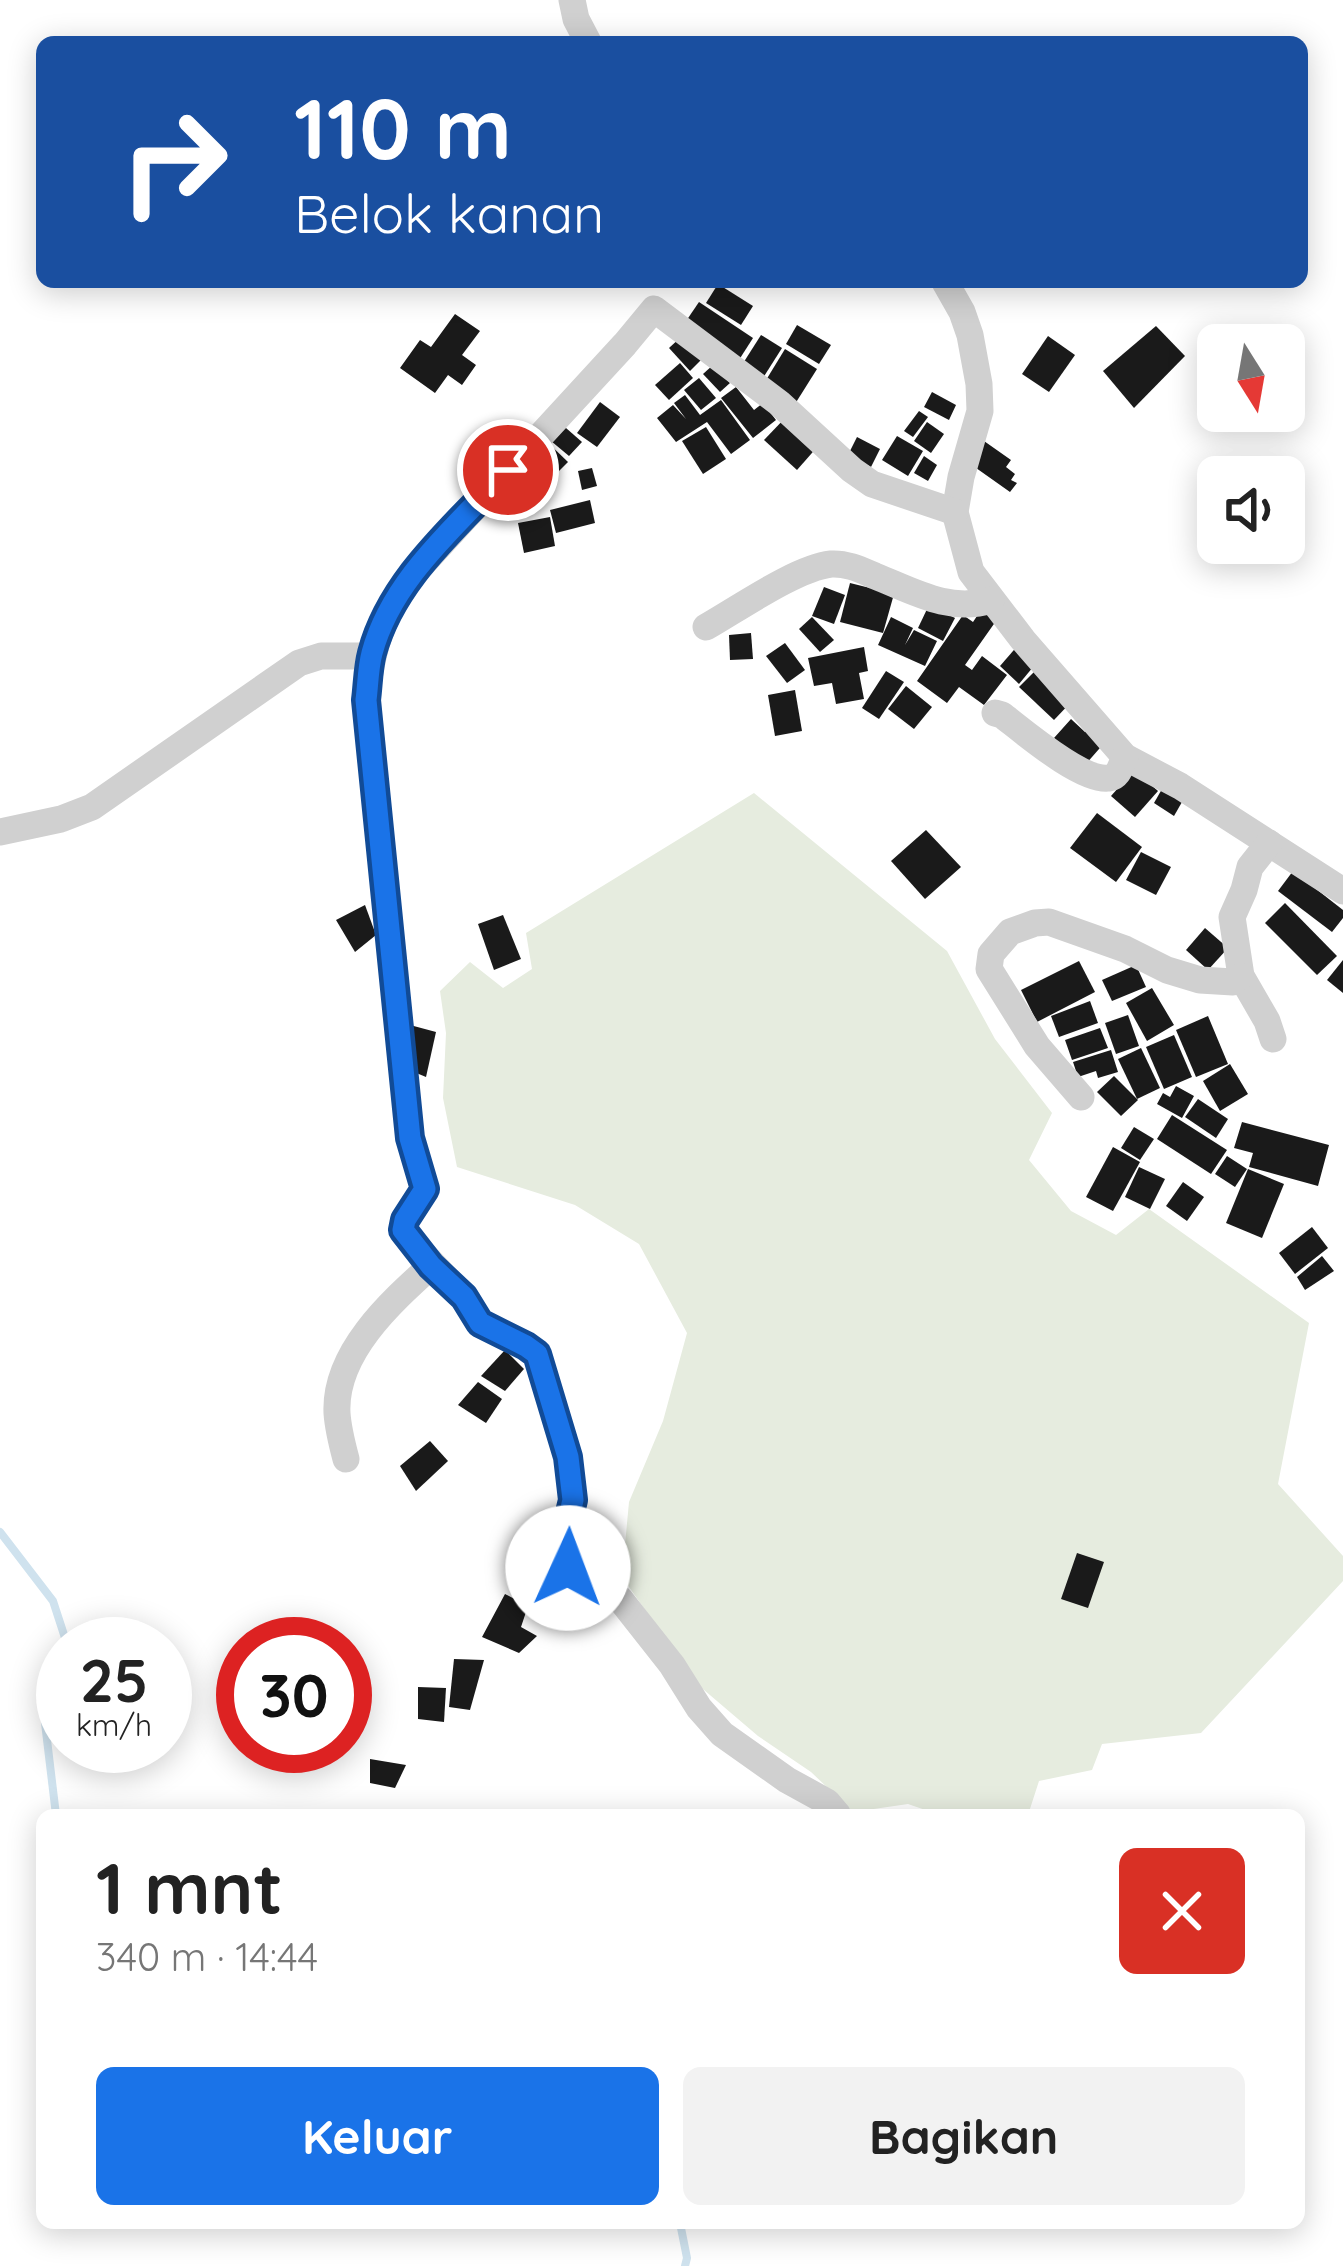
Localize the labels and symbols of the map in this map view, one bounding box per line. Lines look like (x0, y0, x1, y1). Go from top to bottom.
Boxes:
north arrow (1197, 324, 1305, 432)
pin (457, 419, 559, 521)
position arrow (505, 1505, 631, 1631)
speed limit sign: 30 (216, 1617, 372, 1773)

